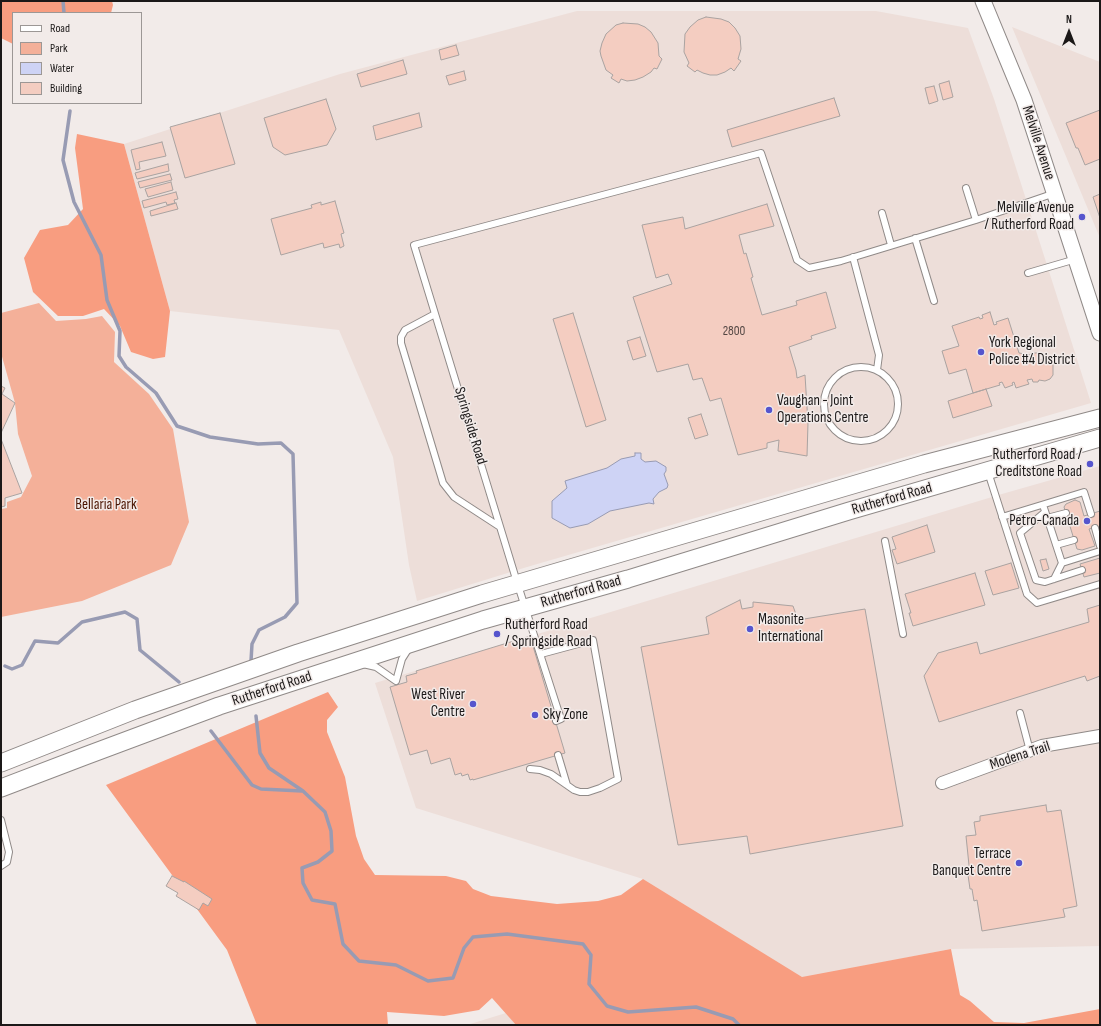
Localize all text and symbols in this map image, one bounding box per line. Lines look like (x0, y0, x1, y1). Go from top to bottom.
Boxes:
legend (12, 12, 142, 104)
north arrow (1049, 12, 1089, 52)
text: N (1066, 13, 1072, 26)
text: Road (50, 21, 70, 36)
text: Park (50, 41, 68, 56)
text: Water (50, 61, 74, 76)
text: Building (50, 81, 82, 96)
street label: Melville Avenue (1018, 104, 1058, 182)
place label: Melville Avenue / Rutherford Road (985, 199, 1074, 234)
marker: Melville Avenue / Rutherford Road (1077, 212, 1087, 222)
house number: 2800 (723, 324, 745, 340)
place label: York Regional Police #4 District (989, 334, 1075, 369)
marker: York Regional Police #4 District (976, 347, 986, 357)
street label: Springside Road (450, 385, 490, 467)
place label: Vaughan - Joint Operations Centre (777, 392, 869, 427)
marker: Vaughan - Joint Operations Centre (764, 405, 774, 415)
place label: Rutherford Road / Creditstone Road (993, 446, 1082, 481)
marker: Rutherford Road / Creditstone Road (1085, 459, 1095, 469)
street label: Rutherford Road (850, 479, 934, 519)
park label: Bellaria Park (75, 496, 137, 514)
place label: Petro-Canada (1009, 512, 1079, 530)
marker: Petro-Canada (1082, 516, 1092, 526)
street label: Rutherford Road (539, 572, 623, 612)
place label: Masonite International (758, 611, 823, 646)
place label: Rutherford Road / Springside Road (505, 616, 592, 651)
marker: Masonite International (745, 624, 755, 634)
marker: Rutherford Road / Springside Road (492, 629, 502, 639)
street label: Rutherford Road (230, 668, 314, 710)
place label: West River Centre (411, 686, 465, 721)
marker: West River Centre (468, 699, 478, 709)
place label: Sky Zone (543, 706, 588, 724)
marker: Sky Zone (530, 710, 540, 720)
street label: Modena Trail (988, 738, 1052, 774)
place label: Terrace Banquet Centre (932, 845, 1011, 880)
marker: Terrace Banquet Centre (1014, 858, 1024, 868)

